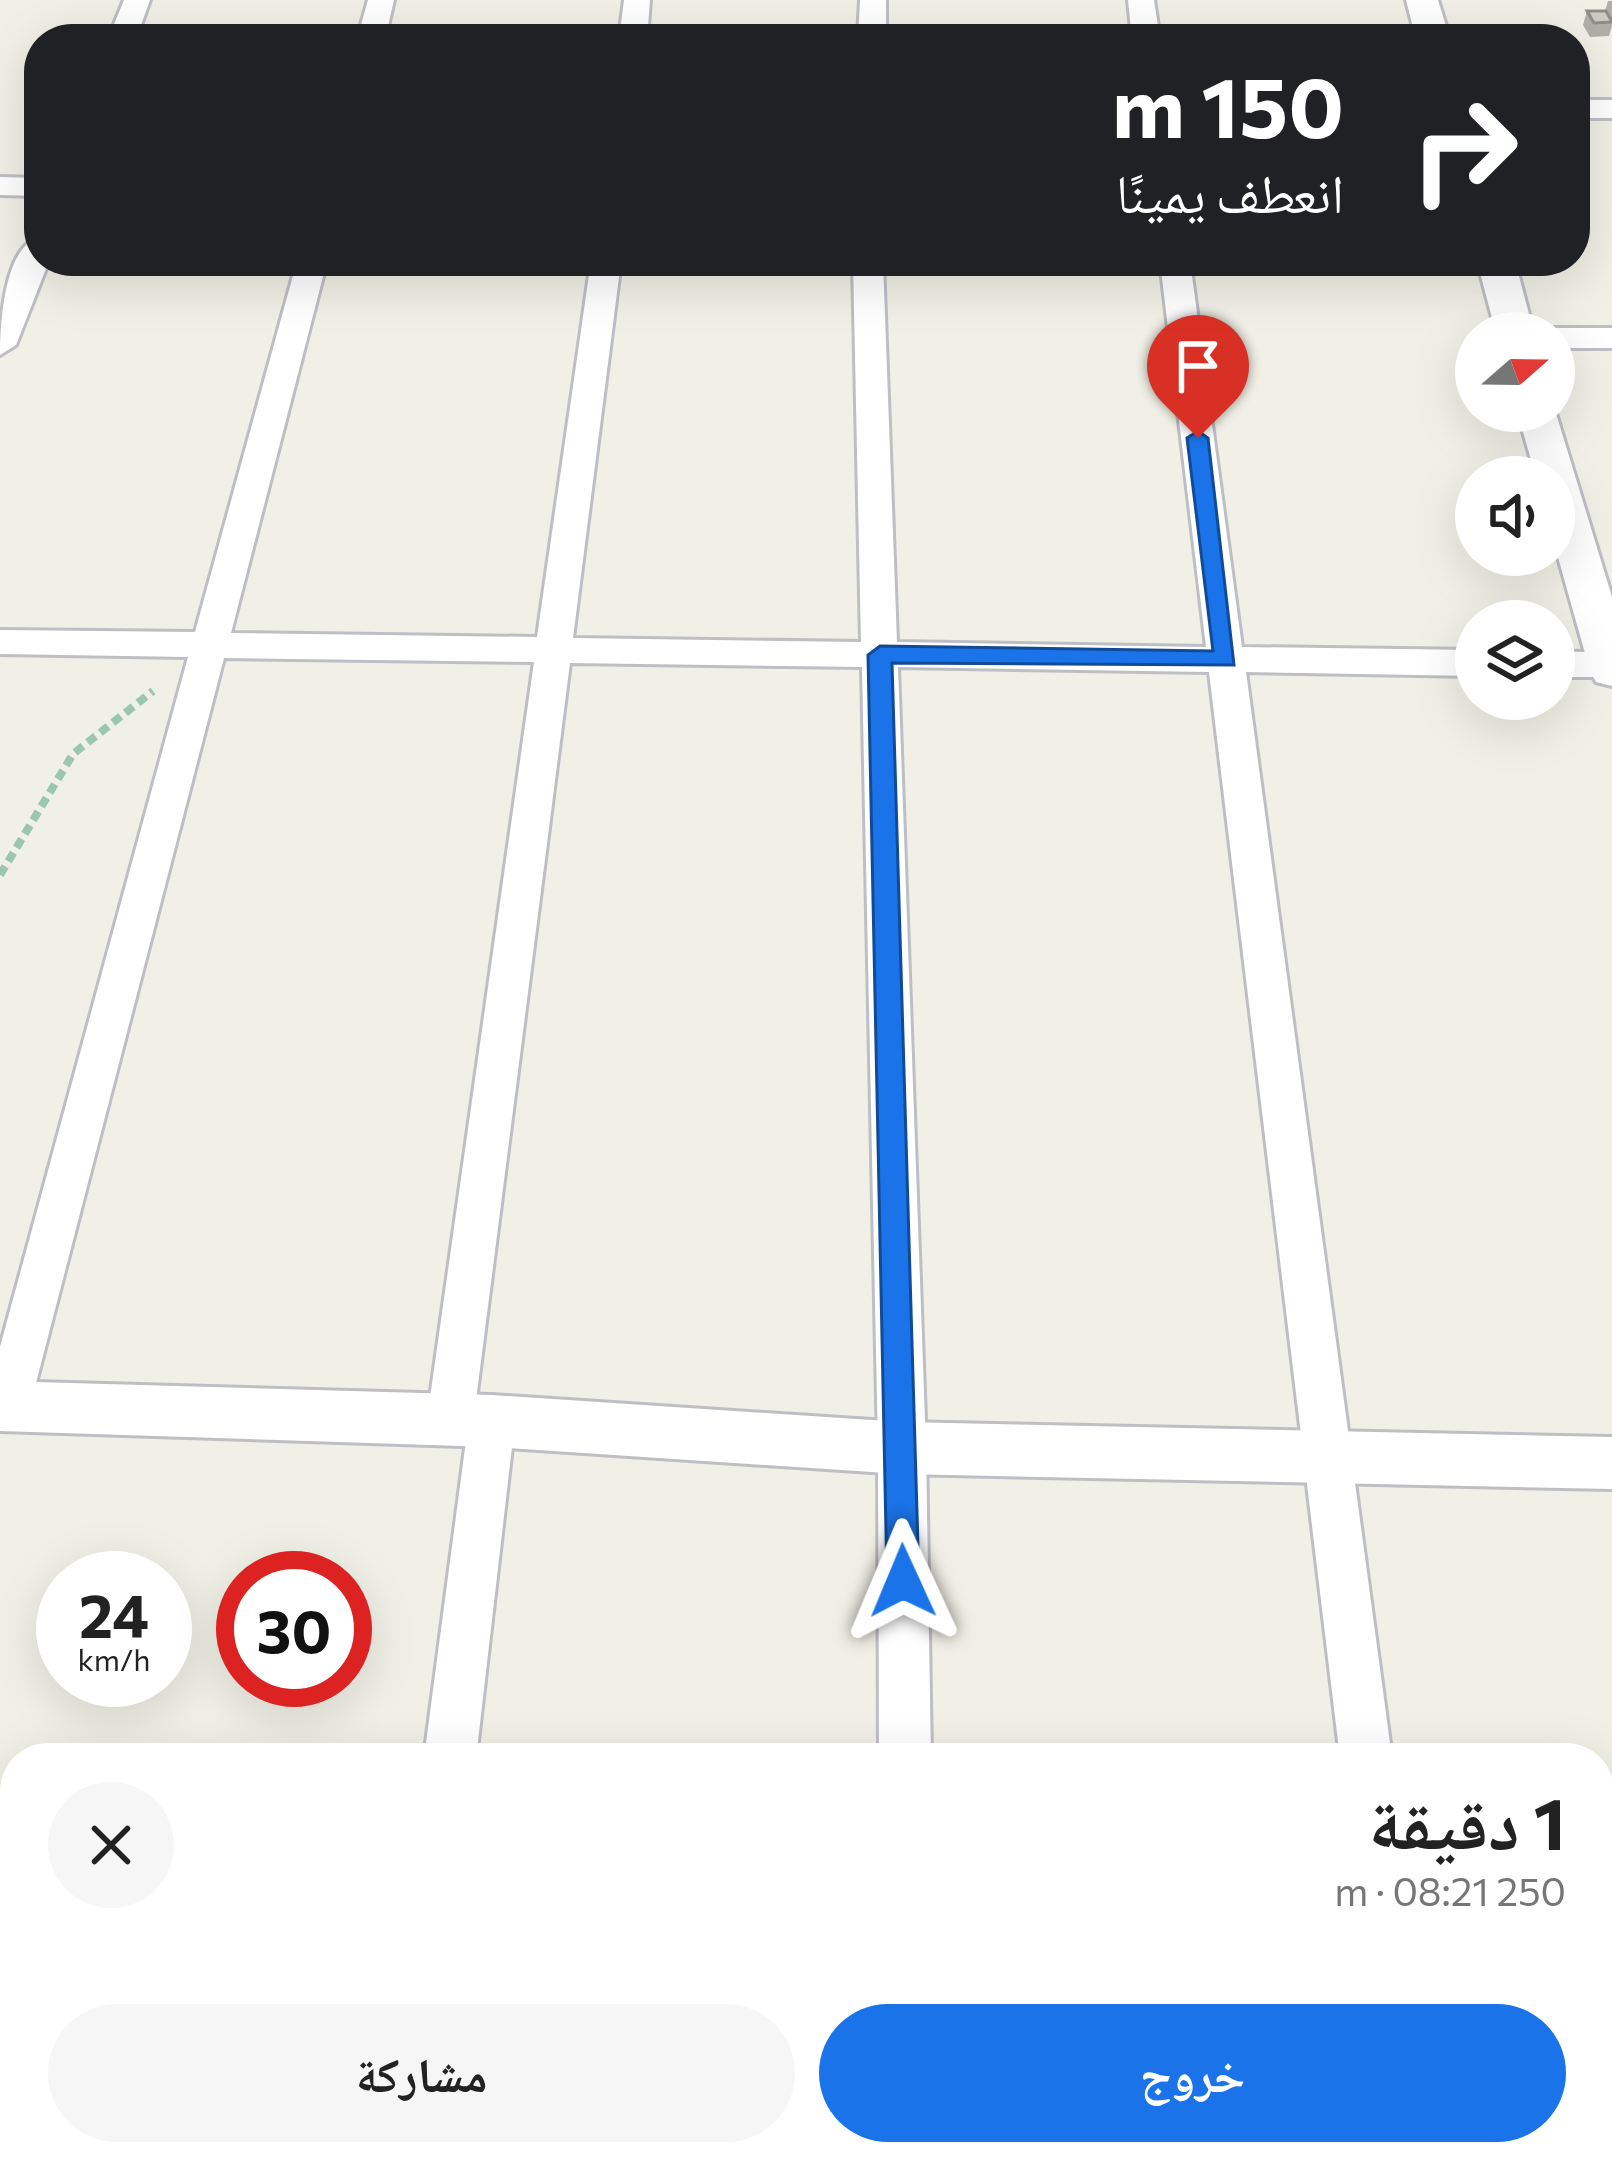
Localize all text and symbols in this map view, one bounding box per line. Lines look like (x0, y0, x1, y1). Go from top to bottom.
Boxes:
text: 150 m (1112, 53, 1344, 155)
icon: right (1386, 72, 1542, 228)
text: انعطف يمينًا (1116, 158, 1344, 224)
north arrow (1455, 312, 1575, 432)
map controls (1455, 312, 1575, 720)
pin (1147, 315, 1249, 438)
icon: arrive (1165, 333, 1231, 399)
button: sound (1455, 456, 1575, 576)
button: layers (1455, 600, 1575, 720)
position arrow (840, 1518, 966, 1644)
speed limit sign: 30 (216, 1551, 372, 1707)
text: 24 (79, 1577, 149, 1650)
text: km/h (78, 1640, 150, 1677)
text: 1 دقيقة (1368, 1777, 1566, 1865)
button: close (48, 1782, 174, 1908)
text: 250 m · 08:21 (1334, 1866, 1566, 1914)
button: مشاركة (48, 2004, 795, 2142)
button: خروج (819, 2004, 1566, 2142)

